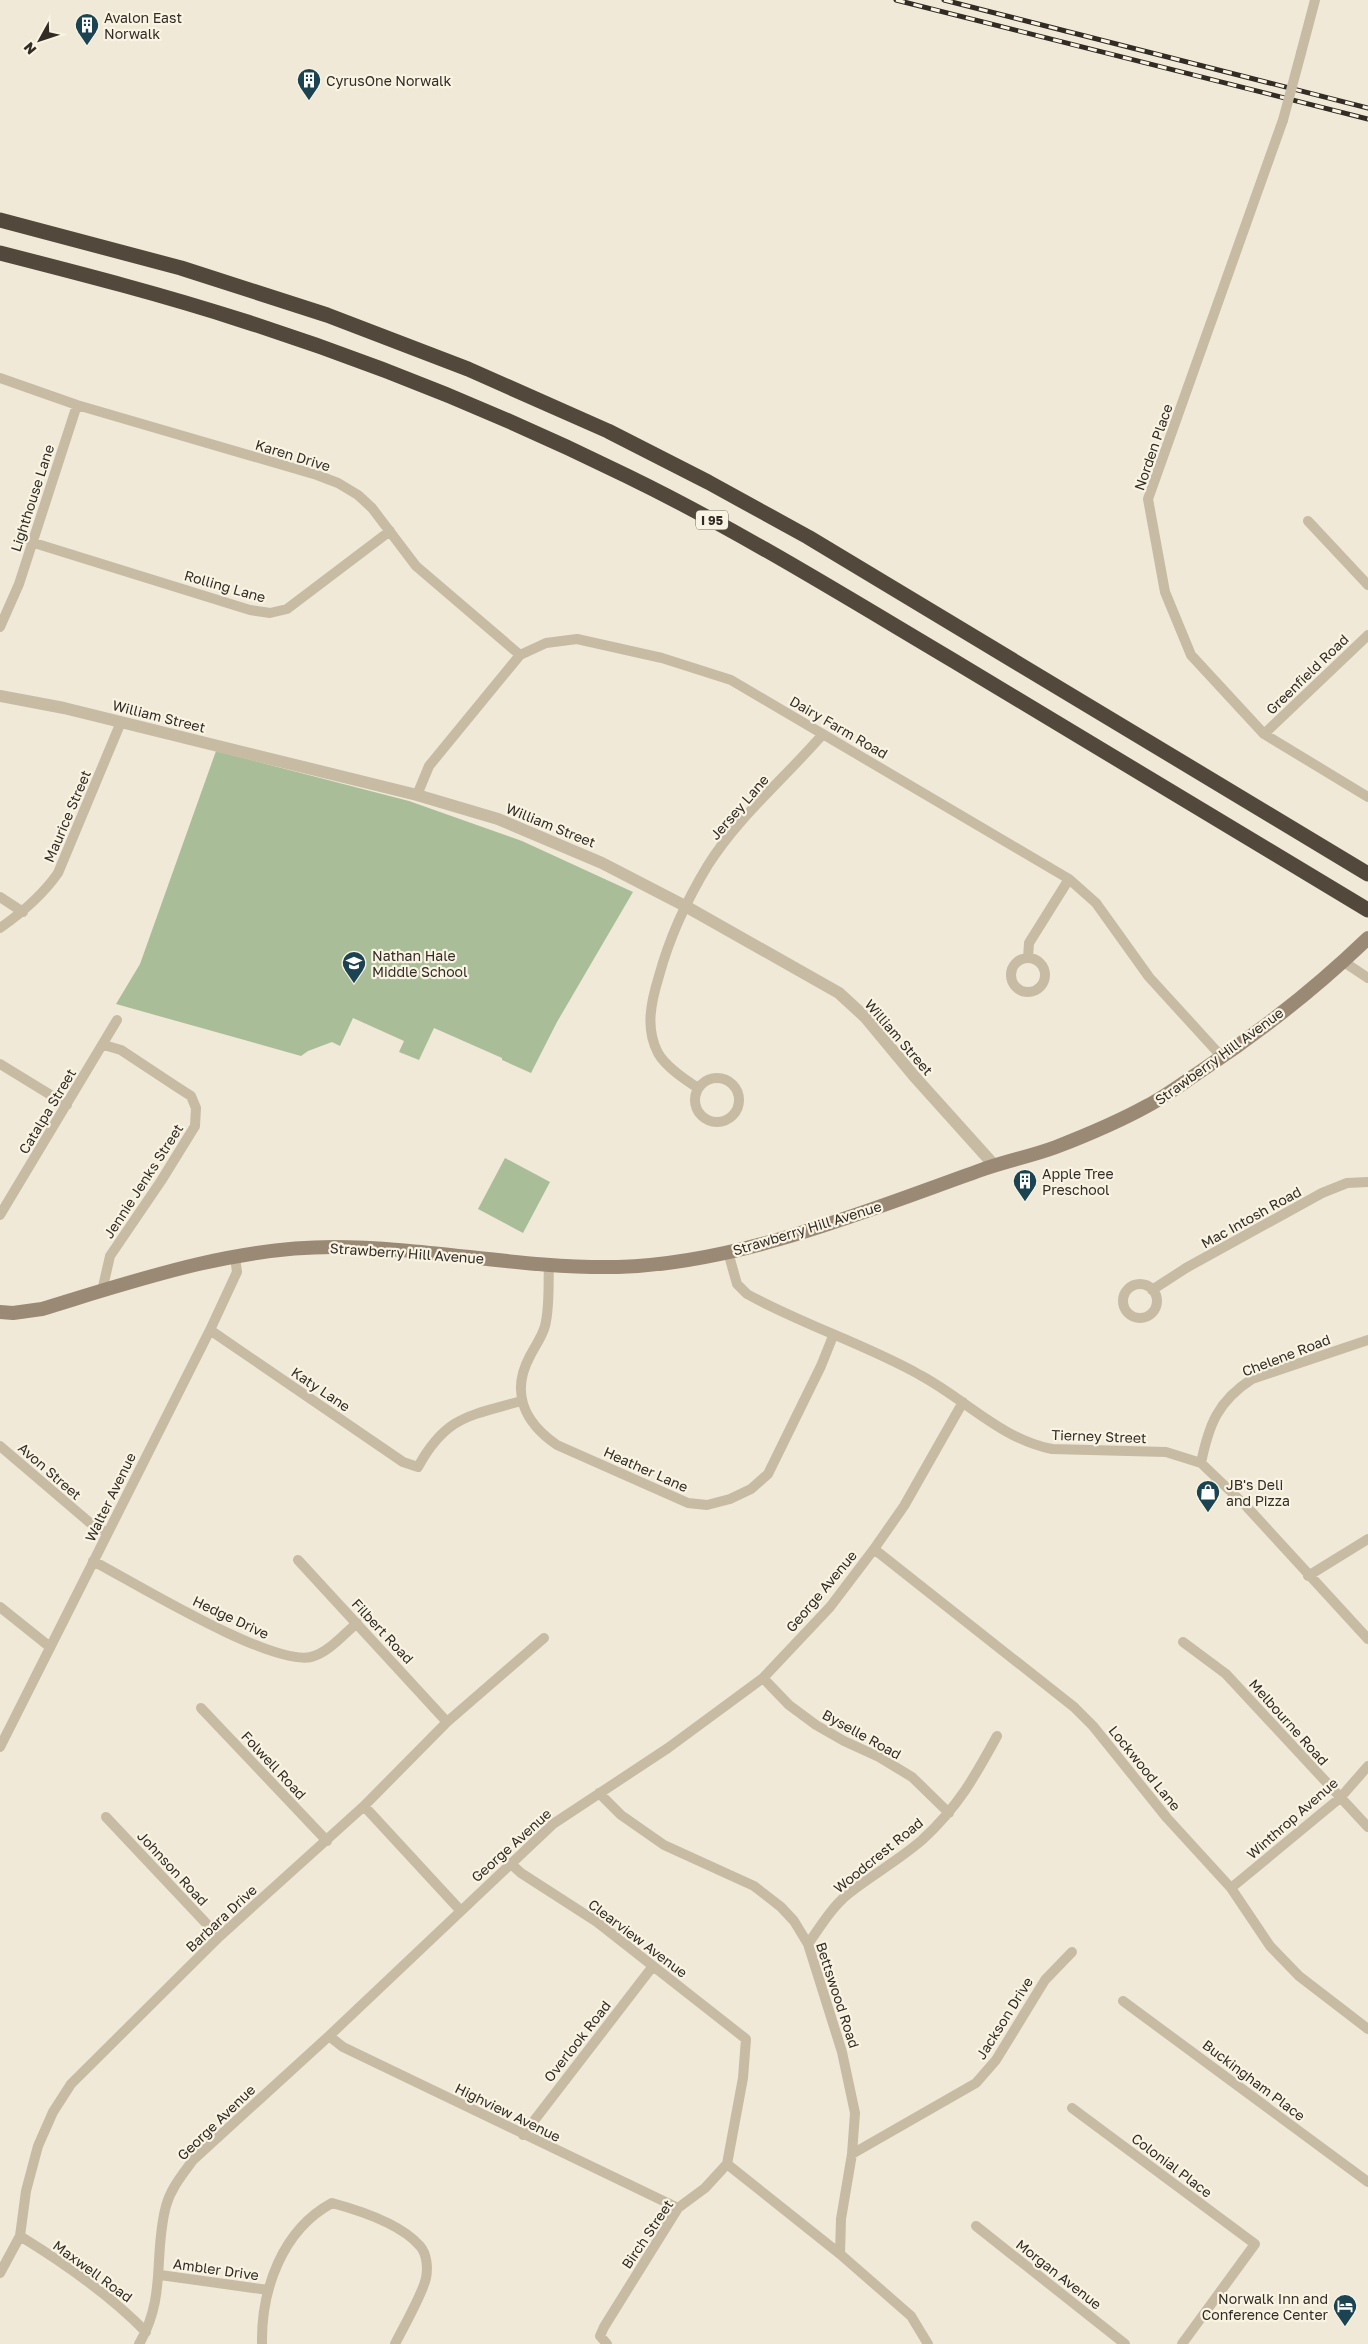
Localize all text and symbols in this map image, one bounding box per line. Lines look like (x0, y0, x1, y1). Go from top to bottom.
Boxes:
place label: Avalon East Norwalk (104, 9, 182, 42)
building icon: Avalon East Norwalk (74, 12, 100, 46)
north arrow (15, 15, 65, 65)
text: N (20, 39, 40, 58)
building icon: CyrusOne Norwalk (296, 67, 322, 101)
place label: CyrusOne Norwalk (326, 72, 452, 89)
street label: Norden Place (1130, 401, 1176, 493)
street label: Karen Drive (253, 436, 333, 474)
street label: Lighthouse Lane (7, 442, 57, 554)
road number: I 95 (696, 510, 728, 530)
street label: Rolling Lane (182, 566, 268, 606)
street label: Greenfield Road (1262, 630, 1352, 718)
street label: Dairy Farm Road (787, 692, 891, 762)
street label: William Street (111, 696, 207, 736)
street label: Maurice Street (40, 767, 94, 865)
street label: Jersey Lane (706, 771, 772, 843)
street label: William Street (504, 799, 598, 851)
place label: Nathan Hale Middle School (372, 947, 467, 980)
school or university icon: Nathan Hale Middle School (341, 950, 367, 984)
street label: William Street (861, 996, 937, 1078)
street label: Strawberry Hill Avenue (1152, 1004, 1286, 1108)
street label: Catalpa Street (15, 1065, 79, 1157)
street label: Jennie Jenks Street (100, 1120, 186, 1242)
place label: Apple Tree Preschool (1042, 1165, 1114, 1198)
building icon: Apple Tree Preschool (1012, 1168, 1038, 1202)
street label: Mac Intosh Road (1198, 1182, 1304, 1252)
street label: Strawberry Hill Avenue (731, 1197, 883, 1259)
street label: Strawberry Hill Avenue (329, 1239, 485, 1267)
street label: Chelene Road (1239, 1330, 1333, 1380)
street label: Katy Lane (288, 1363, 354, 1415)
street label: Tierney Street (1051, 1426, 1147, 1446)
street label: Avon Street (15, 1439, 85, 1503)
street label: Heather Lane (601, 1443, 691, 1495)
street label: Walter Avenue (81, 1450, 139, 1544)
place label: JB's Deli and Pizza (1226, 1476, 1290, 1509)
shop icon: JB's Deli and Pizza (1195, 1479, 1221, 1513)
street label: George Avenue (782, 1547, 860, 1635)
street label: Hedge Drive (190, 1592, 272, 1642)
street label: Filbert Road (349, 1595, 417, 1667)
street label: Melbourne Road (1246, 1675, 1332, 1769)
street label: Byselle Road (820, 1705, 904, 1763)
street label: Lockwood Lane (1105, 1722, 1185, 1814)
street label: Folwell Road (238, 1727, 310, 1803)
street label: Winthrop Avenue (1243, 1774, 1341, 1862)
street label: George Avenue (468, 1805, 554, 1885)
street label: Woodcrest Road (830, 1814, 926, 1896)
street label: Johnson Road (134, 1827, 212, 1909)
street label: Barbara Drive (182, 1881, 260, 1955)
street label: Clearview Avenue (585, 1895, 691, 1981)
street label: Bettswood Road (813, 1940, 863, 2050)
street label: Jackson Drive (972, 1974, 1036, 2062)
street label: Overlook Road (540, 1997, 614, 2085)
street label: Buckingham Place (1199, 2036, 1309, 2124)
street label: Highview Avenue (453, 2079, 563, 2145)
street label: George Avenue (174, 2081, 258, 2163)
street label: Colonial Place (1128, 2129, 1216, 2201)
street label: Birch Street (618, 2196, 676, 2272)
street label: Morgan Avenue (1013, 2235, 1105, 2313)
street label: Maxwell Road (50, 2237, 136, 2305)
street label: Ambler Drive (172, 2255, 260, 2283)
place label: Norwalk Inn and Conference Center (1202, 2290, 1329, 2323)
hotel icon: Norwalk Inn and Conference Center (1332, 2293, 1358, 2327)

